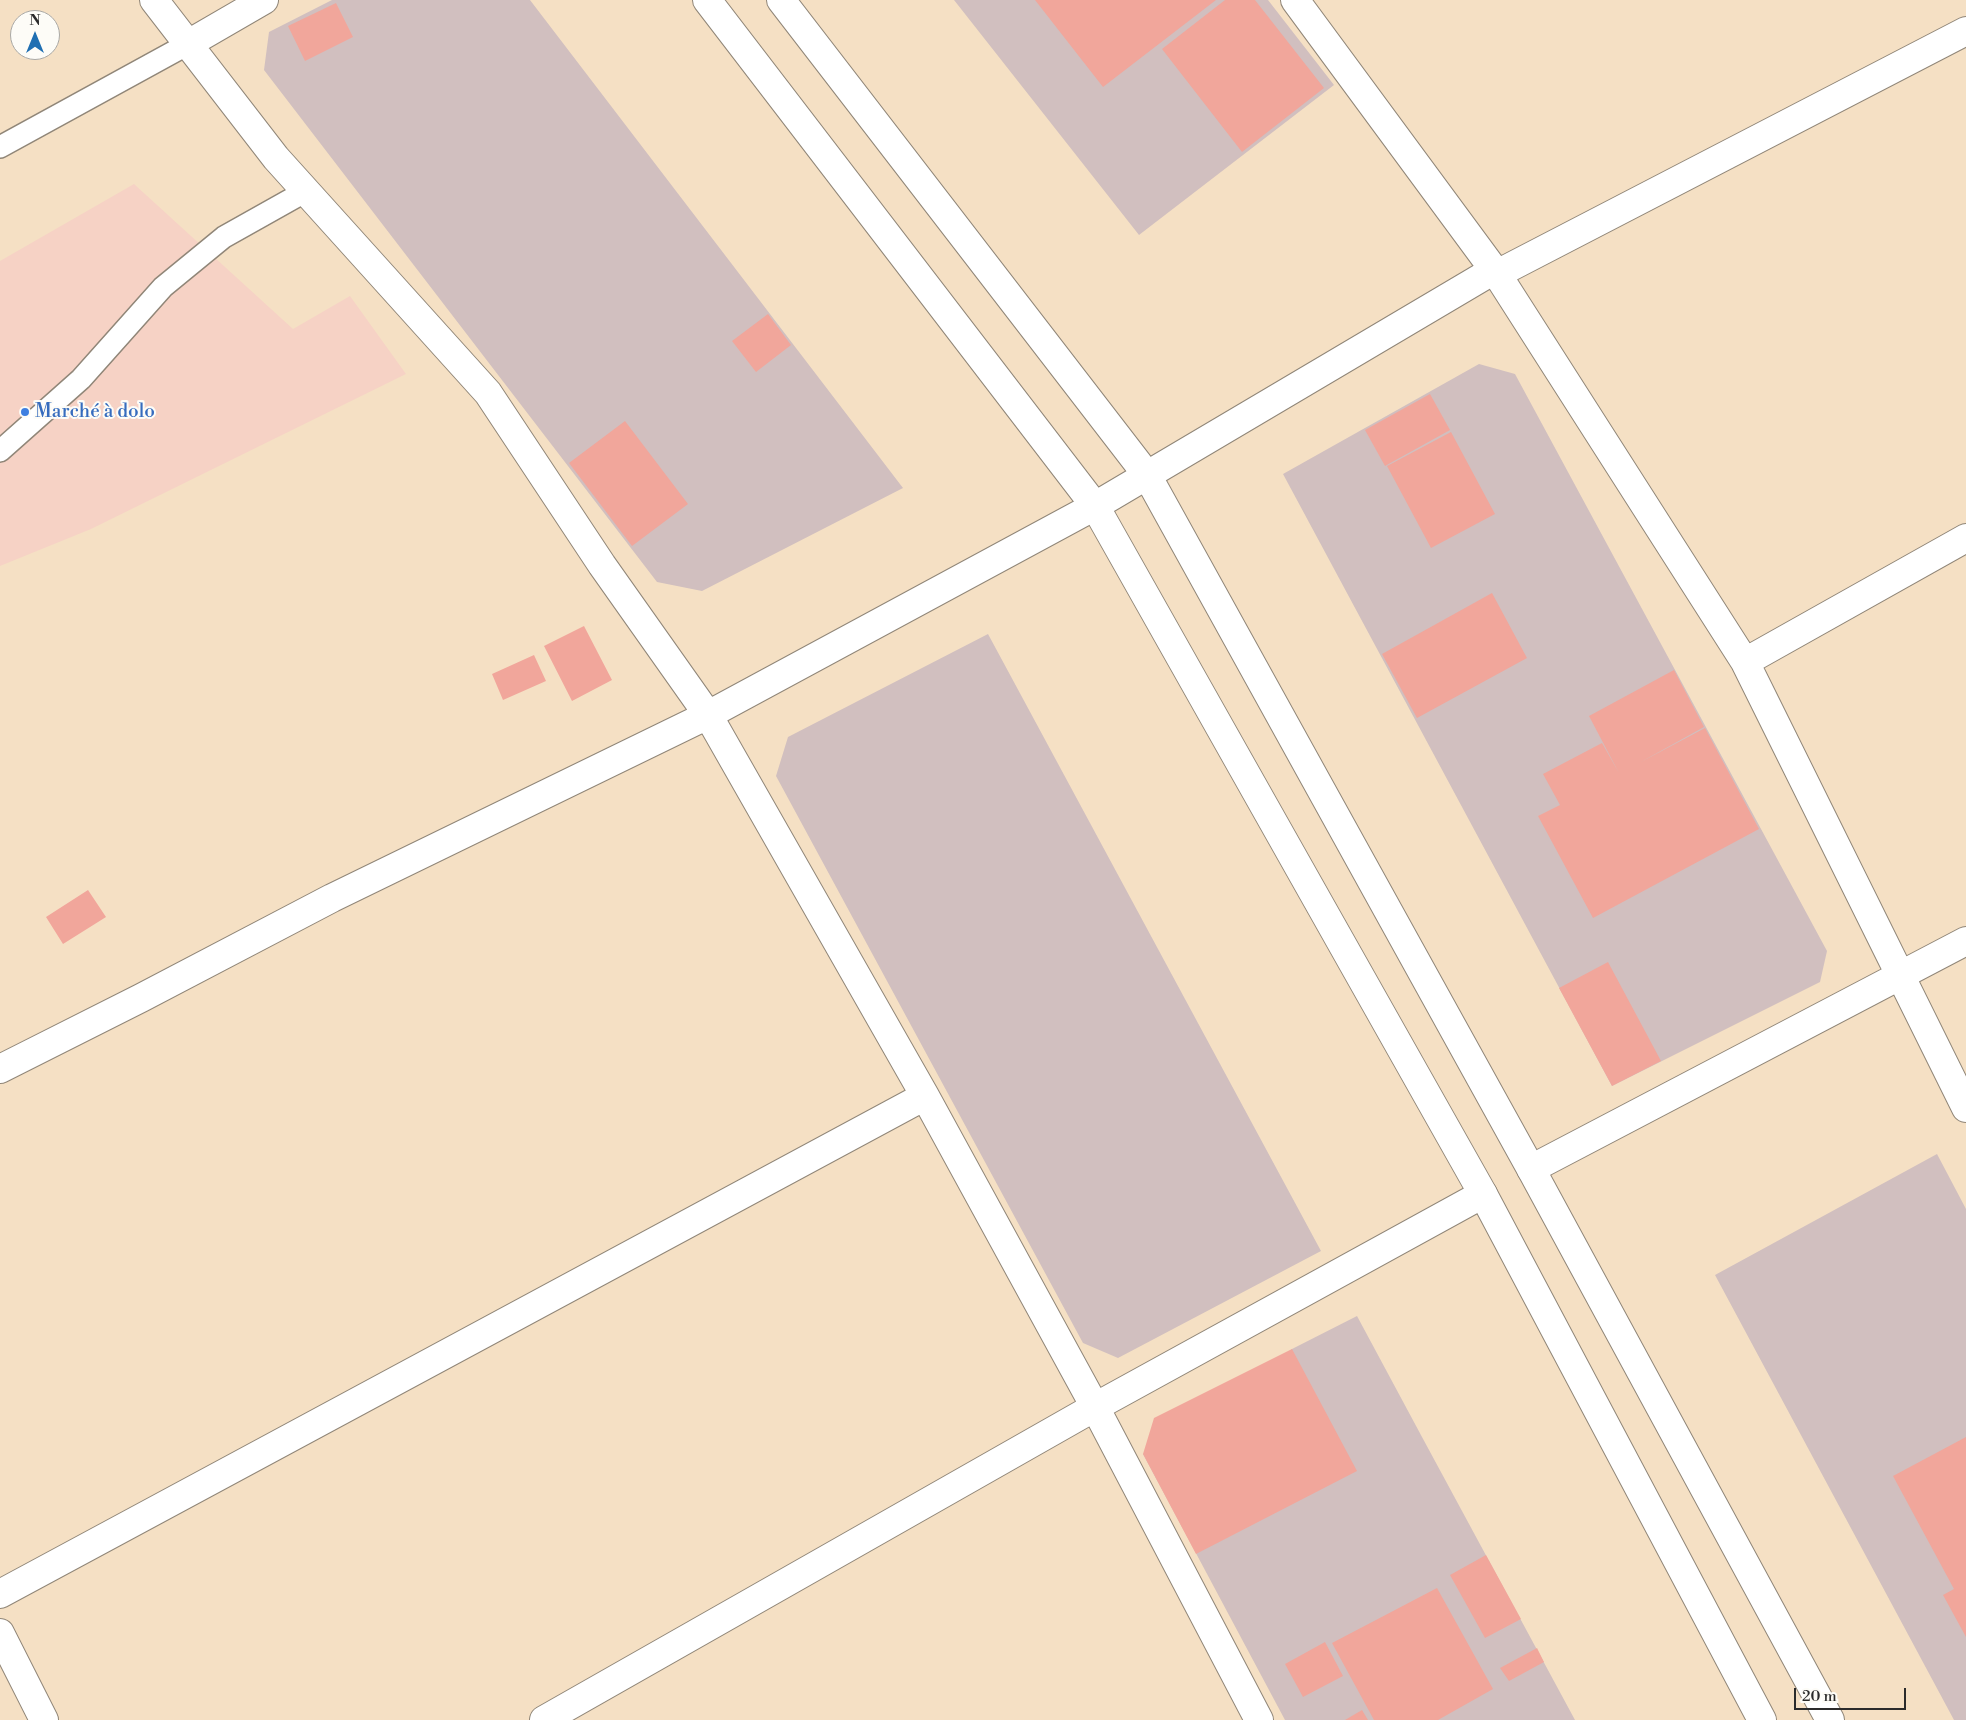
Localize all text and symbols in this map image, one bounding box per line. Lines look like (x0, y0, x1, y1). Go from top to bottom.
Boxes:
north arrow (10, 10, 60, 60)
text: N (29, 12, 41, 30)
place label: Marché à dolo (35, 401, 155, 423)
marker: Marché à dolo (19, 406, 31, 418)
scale bar (1796, 1678, 1908, 1710)
text: 20 m (1802, 1687, 1837, 1706)

